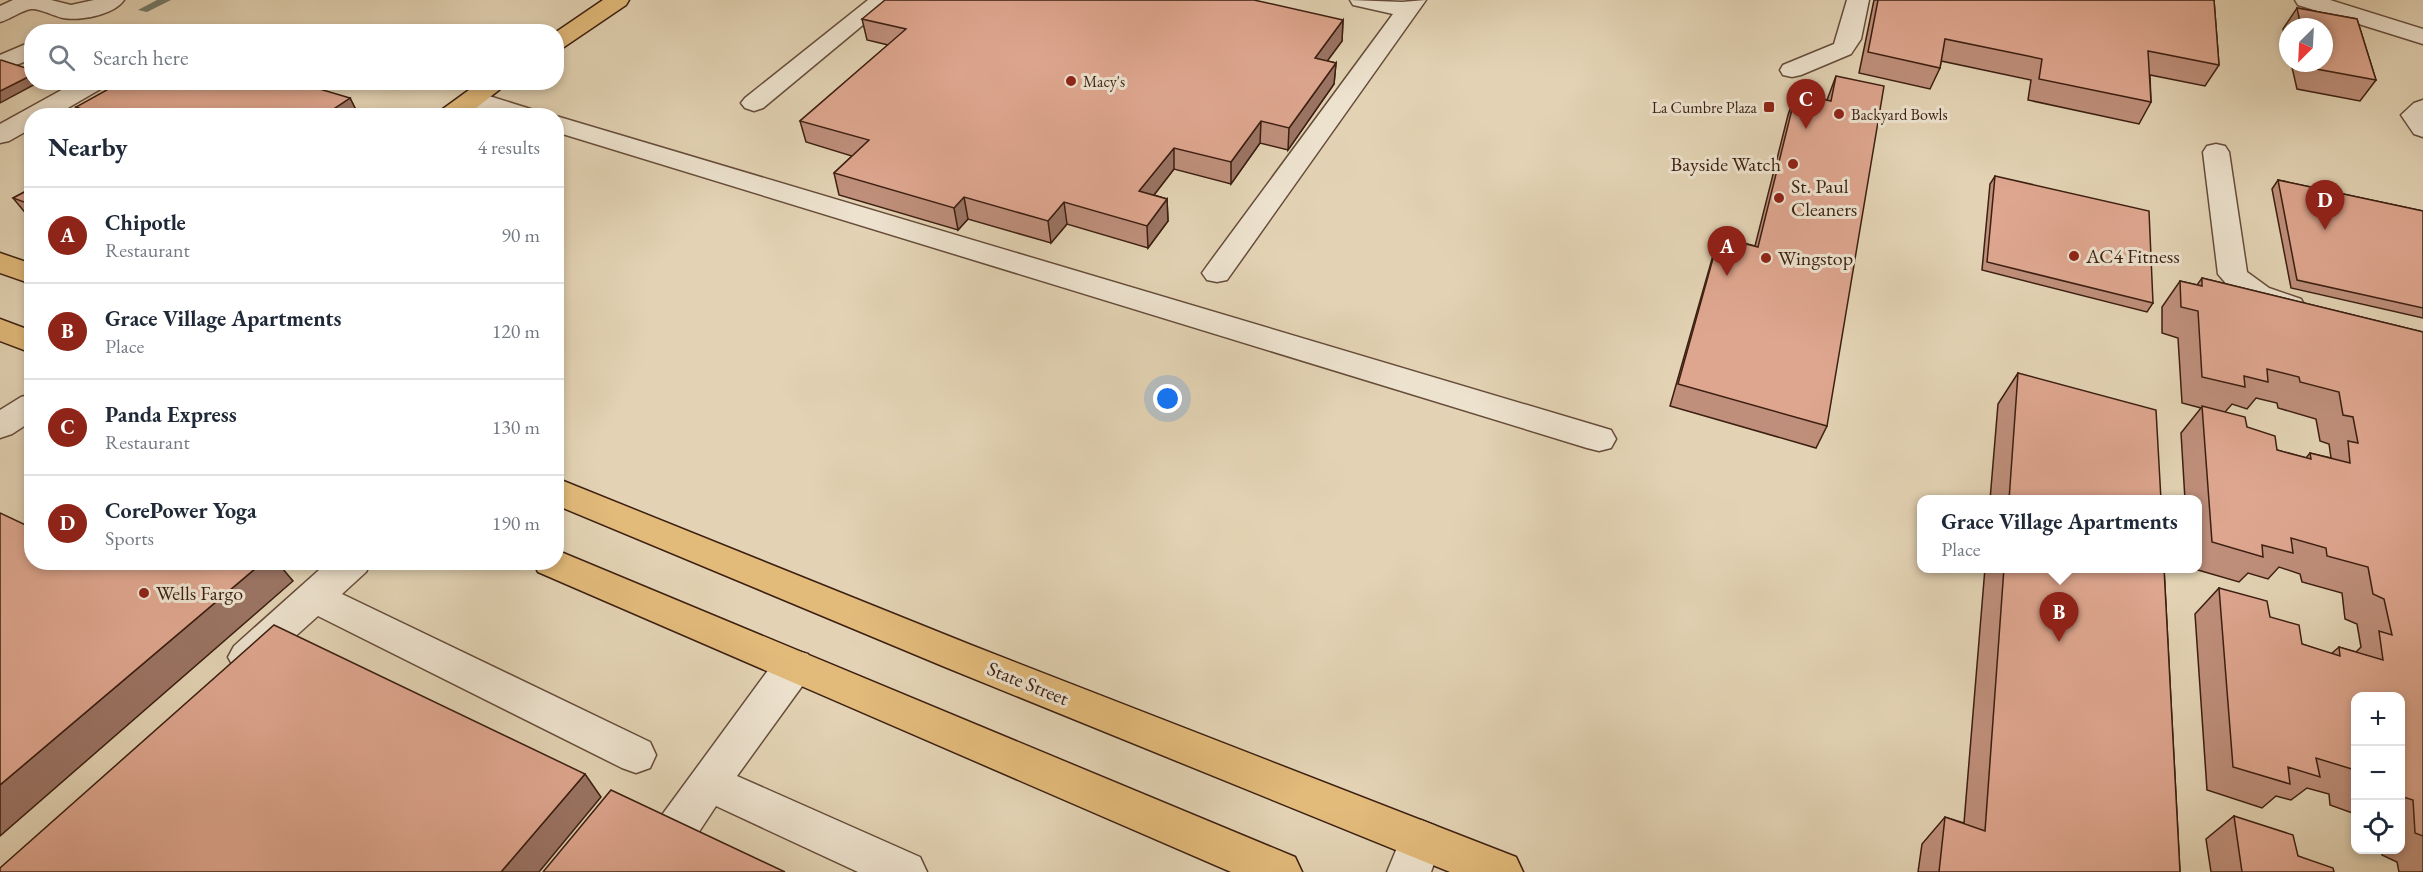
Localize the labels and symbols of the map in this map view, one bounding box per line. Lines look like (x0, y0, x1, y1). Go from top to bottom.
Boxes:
north arrow (2279, 18, 2333, 72)
place label: Macy's (1083, 71, 1125, 92)
marker: Macy's (1064, 74, 1078, 88)
pin: C (1786, 80, 1826, 129)
place label: La Cumbre Plaza (1652, 97, 1758, 118)
marker: La Cumbre Plaza (1762, 100, 1776, 114)
place label: Backyard Bowls (1851, 104, 1948, 125)
marker: Backyard Bowls (1832, 107, 1846, 121)
place label: Bayside Watch (1670, 151, 1781, 177)
marker: Bayside Watch (1786, 157, 1800, 171)
place label: St. Paul Cleaners (1791, 173, 1857, 222)
pin: D (2306, 180, 2344, 230)
marker: St. Paul Cleaners (1772, 191, 1786, 205)
pin: A (1708, 226, 1746, 276)
place label: AC4 Fitness (2085, 243, 2180, 269)
place label: Wingstop (1778, 245, 1853, 271)
marker: AC4 Fitness (2067, 249, 2081, 263)
marker: Wingstop (1759, 251, 1773, 265)
your location (1153, 384, 1182, 413)
place label: Wells Fargo (156, 580, 243, 606)
marker: Wells Fargo (137, 586, 151, 600)
pin: B (2040, 592, 2078, 642)
street label: State Street (983, 655, 1073, 711)

